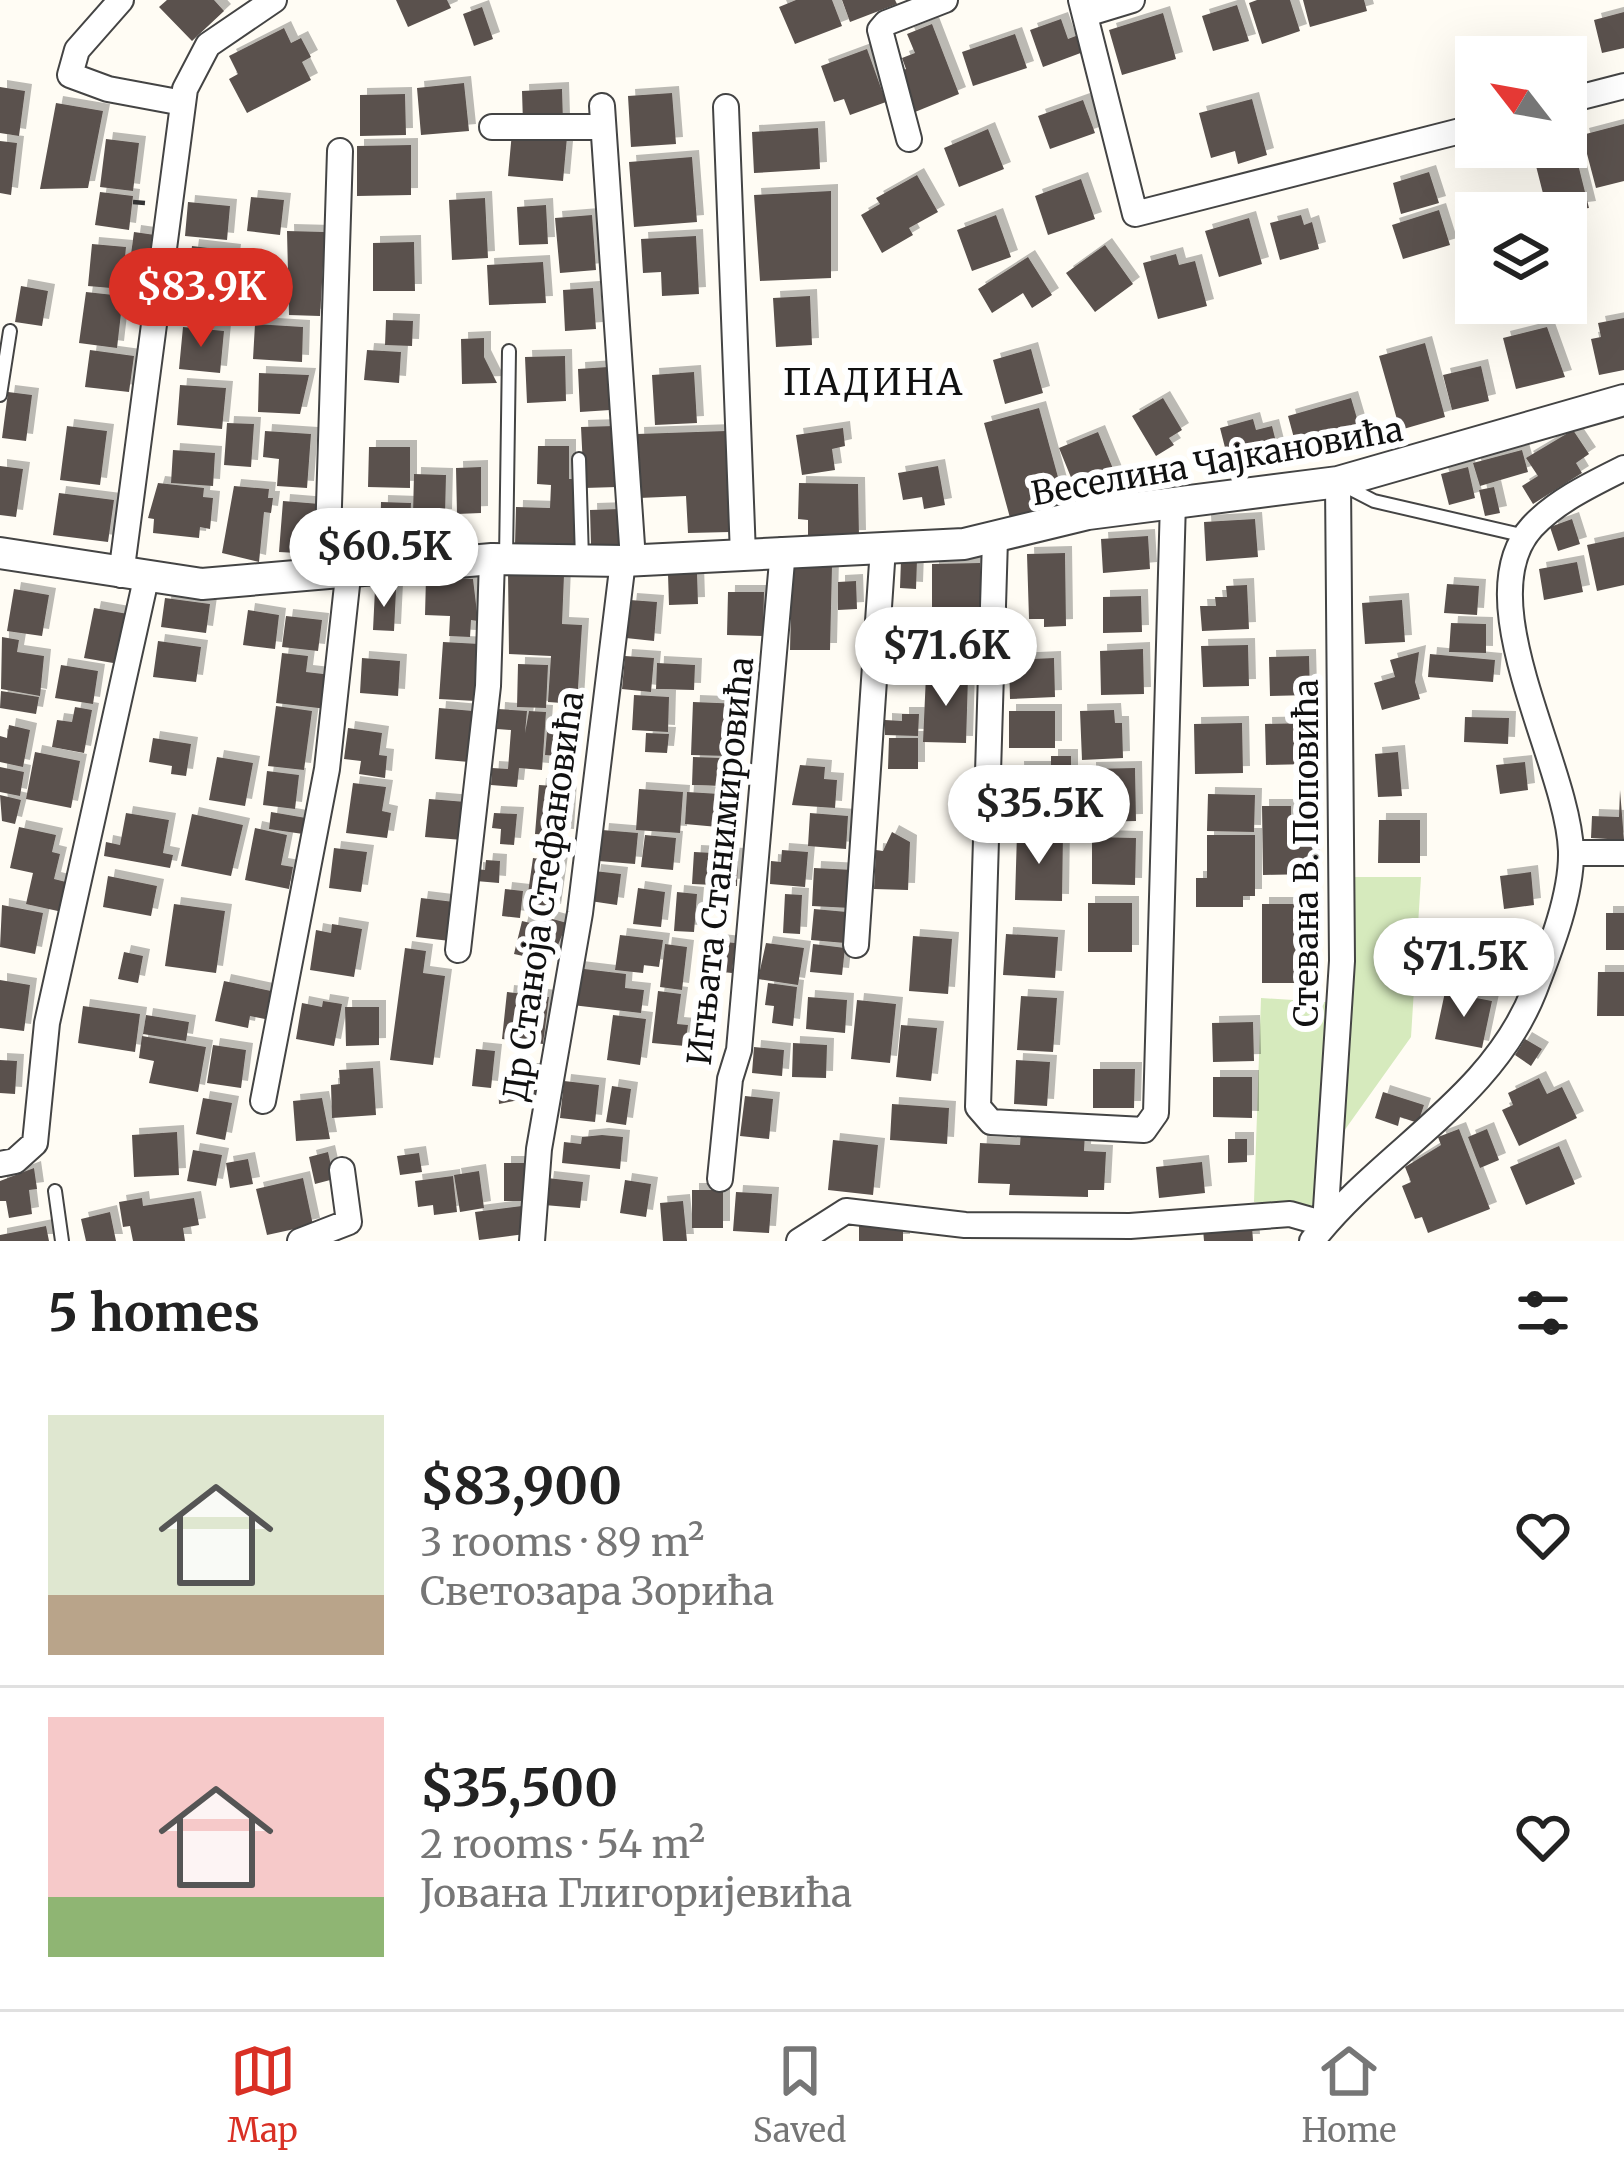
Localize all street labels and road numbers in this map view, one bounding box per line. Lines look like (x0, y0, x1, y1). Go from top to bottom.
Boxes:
street label: Веселина Чајкановића (1028, 409, 1406, 514)
street label: Игњата Станимировића (679, 655, 762, 1067)
street label: Стевана В. Поповића (1286, 679, 1327, 1027)
street label: Др Станоја Стефановића (494, 689, 593, 1103)

